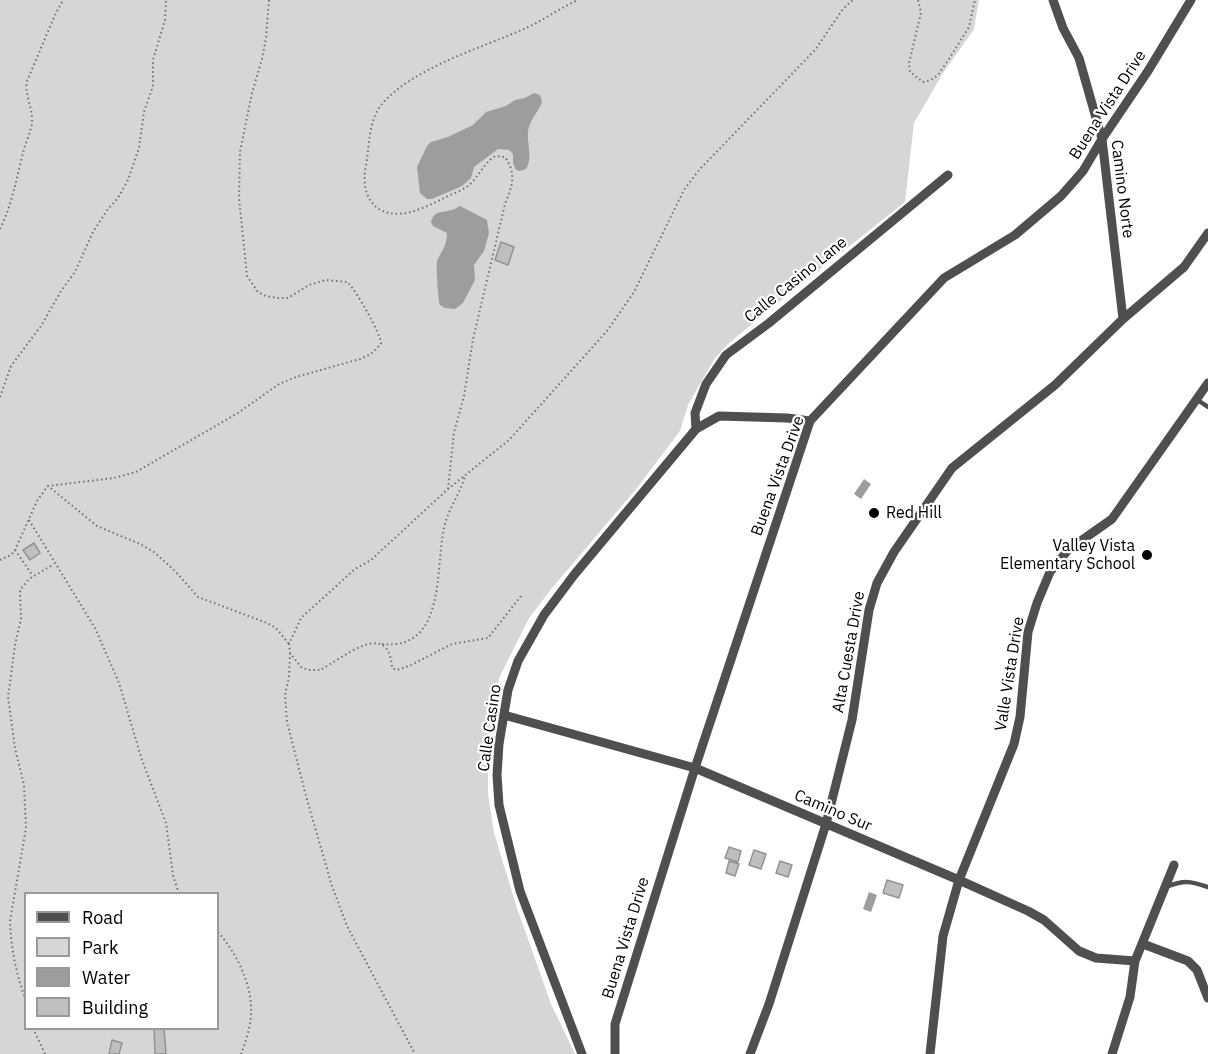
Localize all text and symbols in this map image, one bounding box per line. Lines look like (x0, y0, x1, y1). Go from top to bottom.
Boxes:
street label: Buena Vista Drive (1066, 47, 1150, 163)
street label: Camino Norte (1106, 139, 1138, 239)
street label: Calle Casino Lane (741, 233, 851, 327)
street label: Buena Vista Drive (747, 413, 809, 539)
place label: Red Hill (886, 503, 942, 523)
marker: Red Hill (867, 506, 881, 520)
place label: Valley Vista Elementary School (1000, 536, 1135, 574)
marker: Valley Vista Elementary School (1140, 548, 1154, 562)
street label: Alta Cuesta Drive (829, 590, 869, 714)
street label: Valle Vista Drive (991, 615, 1029, 733)
street label: Calle Casino (474, 683, 506, 773)
street label: Camino Sur (791, 786, 875, 836)
street label: Buena Vista Drive (598, 875, 654, 1001)
legend (24, 892, 219, 1030)
text: Road (82, 906, 123, 929)
text: Park (82, 936, 118, 959)
text: Water (82, 966, 130, 989)
text: Building (82, 996, 148, 1019)

